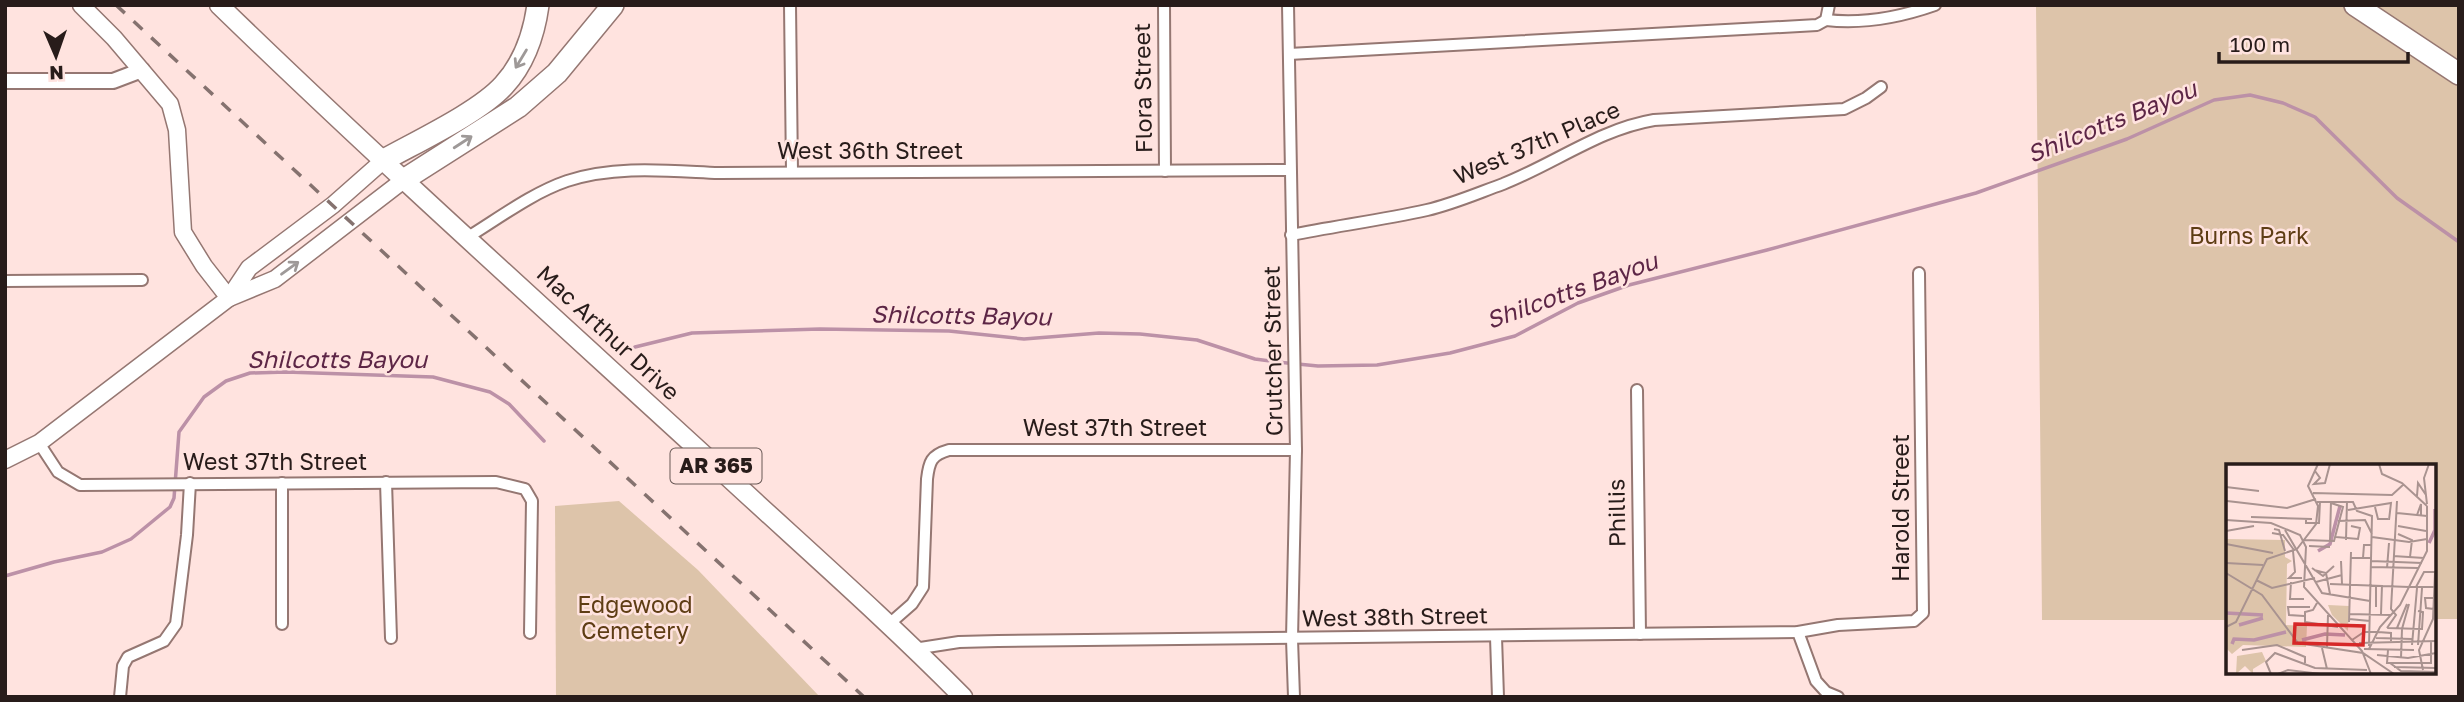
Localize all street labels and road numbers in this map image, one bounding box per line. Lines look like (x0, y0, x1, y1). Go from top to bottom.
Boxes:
street label: Flora Street (1127, 23, 1157, 153)
street label: West 37th Place (1449, 94, 1624, 190)
street label: West 36th Street (777, 136, 963, 164)
street label: Mac Arthur Drive (532, 259, 686, 406)
street label: Crutcher Street (1257, 266, 1287, 437)
street label: West 37th Street (1023, 413, 1207, 441)
street label: Harold Street (1886, 434, 1914, 582)
street label: West 37th Street (183, 447, 367, 475)
road number: AR 365 (670, 448, 762, 484)
street label: Phillis (1601, 479, 1631, 547)
street label: West 38th Street (1302, 600, 1488, 632)

